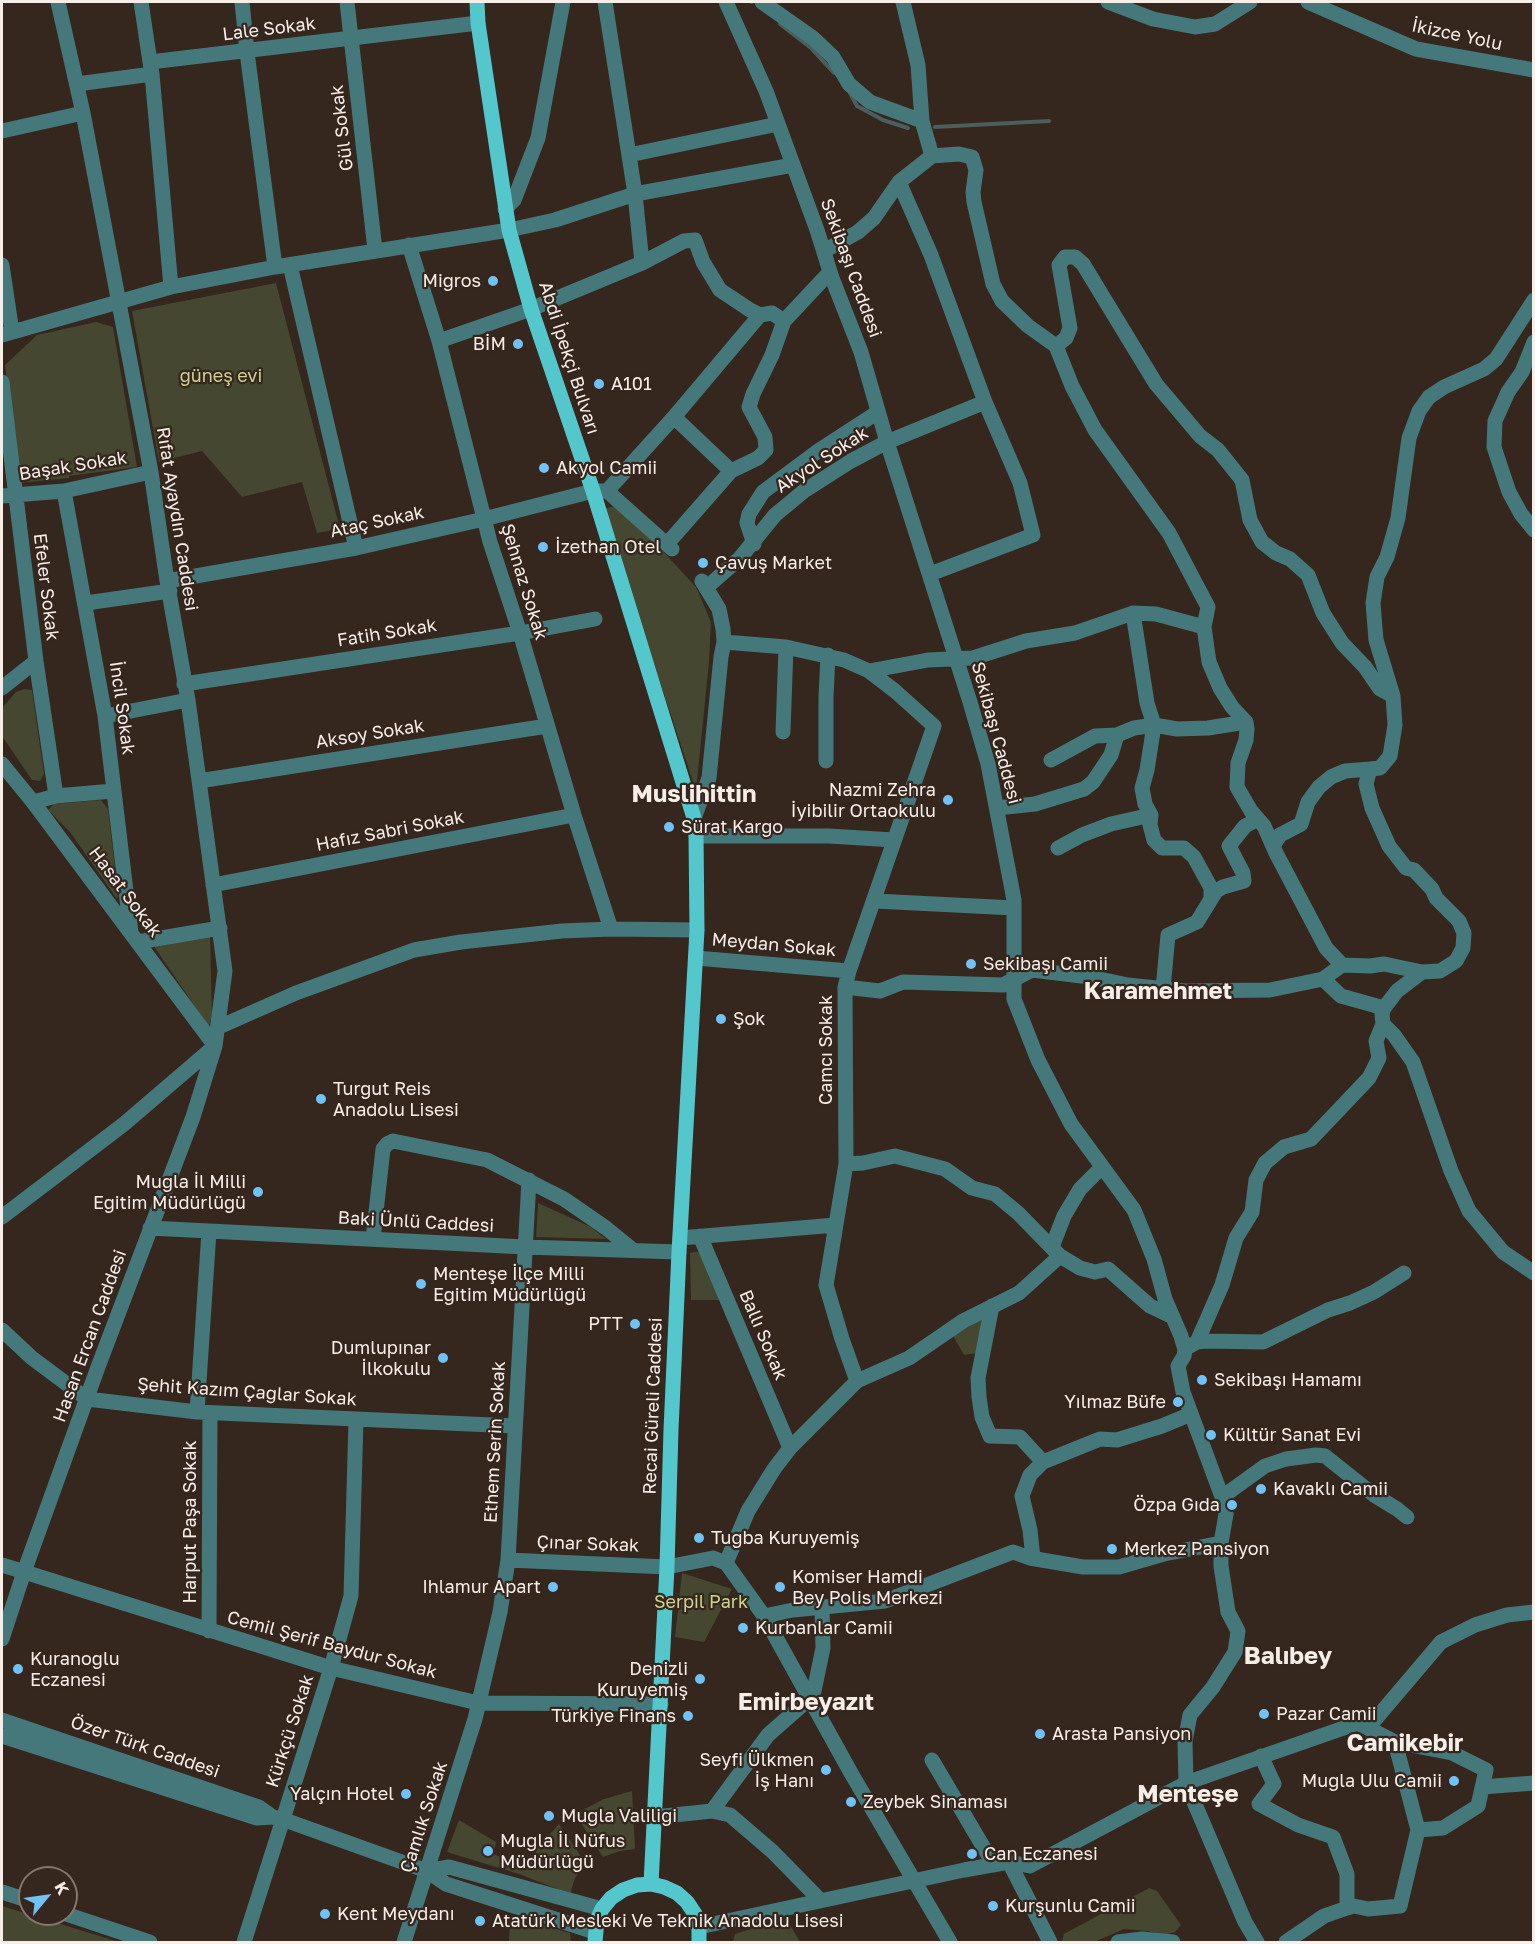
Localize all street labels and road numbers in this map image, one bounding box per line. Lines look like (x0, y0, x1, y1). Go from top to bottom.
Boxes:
street label: Lale Sokak (221, 13, 317, 45)
street label: İkizce Yolu (1410, 15, 1504, 55)
street label: Gül Sokak (326, 84, 358, 172)
street label: Sekibaşı Caddesi (816, 196, 886, 340)
street label: Abdi İpekçi Bulvarı (534, 279, 604, 437)
street label: Akyol Sokak (772, 422, 872, 498)
street label: Rıfat Ayaydın Caddesi (152, 426, 202, 612)
street label: Başak Sokak (17, 447, 129, 485)
street label: Ataç Sokak (328, 501, 426, 543)
street label: Şehnaz Sokak (496, 521, 552, 643)
street label: Efeler Sokak (29, 532, 63, 642)
street label: Fatih Sokak (336, 614, 438, 652)
street label: Sekibaşı Caddesi (967, 659, 1025, 807)
street label: İncil Sokak (105, 660, 139, 756)
street label: Aksoy Sokak (314, 715, 426, 753)
street label: Hafız Sabri Sokak (314, 806, 466, 856)
street label: Hasat Sokak (84, 842, 166, 942)
street label: Meydan Sokak (711, 929, 837, 961)
street label: Camcı Sokak (815, 995, 837, 1105)
street label: Baki Ünlü Caddesi (337, 1207, 495, 1237)
street label: Hasan Ercan Caddesi (49, 1247, 131, 1425)
street label: Ballı Sokak (734, 1287, 792, 1383)
street label: Recai Güreli Caddesi (639, 1317, 667, 1495)
street label: Ethem Serin Sokak (480, 1360, 510, 1524)
street label: Şehit Kazım Çağlar Sokak (137, 1374, 357, 1410)
street label: Harput Paşa Sokak (179, 1440, 201, 1604)
street label: Çınar Sokak (536, 1531, 640, 1557)
street label: Cemil Şerif Baydur Sokak (225, 1607, 439, 1683)
street label: Kürkçü Sokak (262, 1672, 318, 1790)
street label: Özer Türk Caddesi (68, 1711, 222, 1783)
street label: Çamlık Sokak (396, 1758, 452, 1876)

